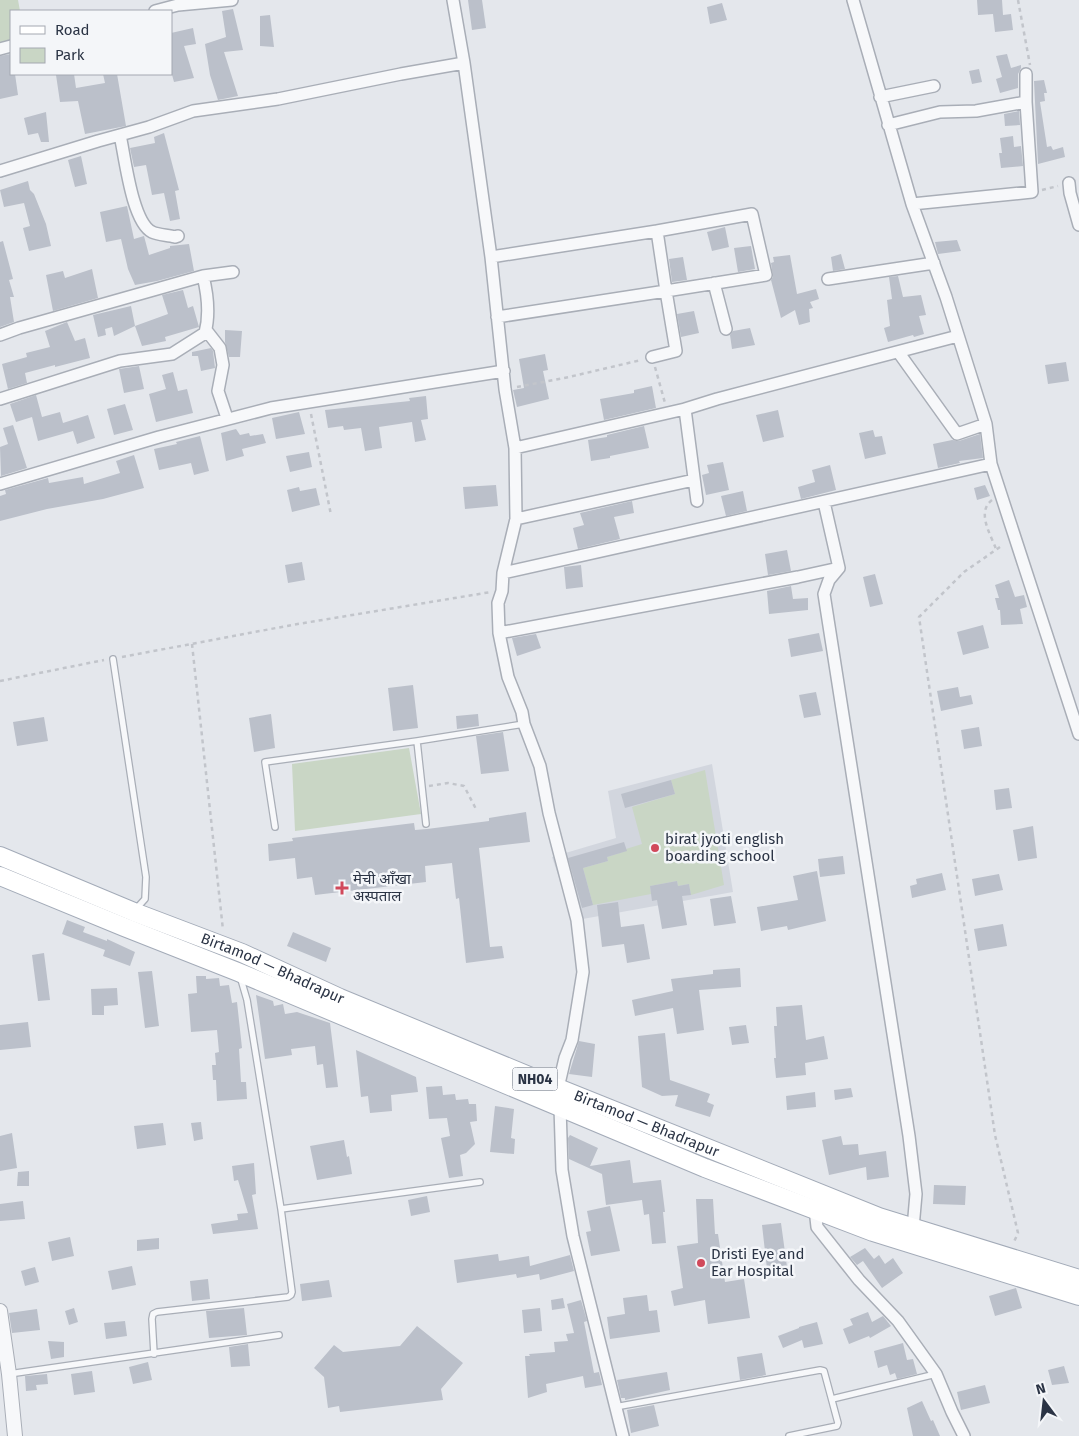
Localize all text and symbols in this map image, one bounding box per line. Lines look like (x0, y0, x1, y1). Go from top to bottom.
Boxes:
legend (10, 10, 172, 75)
text: Road (55, 21, 90, 39)
text: Park (55, 46, 85, 64)
place label: birat jyoti english boarding school (665, 830, 784, 865)
marker: birat jyoti english boarding school (649, 842, 661, 854)
place label: मेची आँखा अस्पताल (353, 870, 412, 905)
marker: मेची आँखा अस्पताल (335, 881, 349, 895)
street label: Birtamod — Bhadrapur (198, 929, 347, 1008)
road number: NH04 (512, 1068, 558, 1090)
street label: Birtamod — Bhadrapur (571, 1086, 722, 1161)
place label: Dristi Eye and Ear Hospital (711, 1245, 804, 1280)
marker: Dristi Eye and Ear Hospital (695, 1257, 707, 1269)
north arrow (1019, 1376, 1069, 1426)
text: N (1034, 1380, 1047, 1398)

